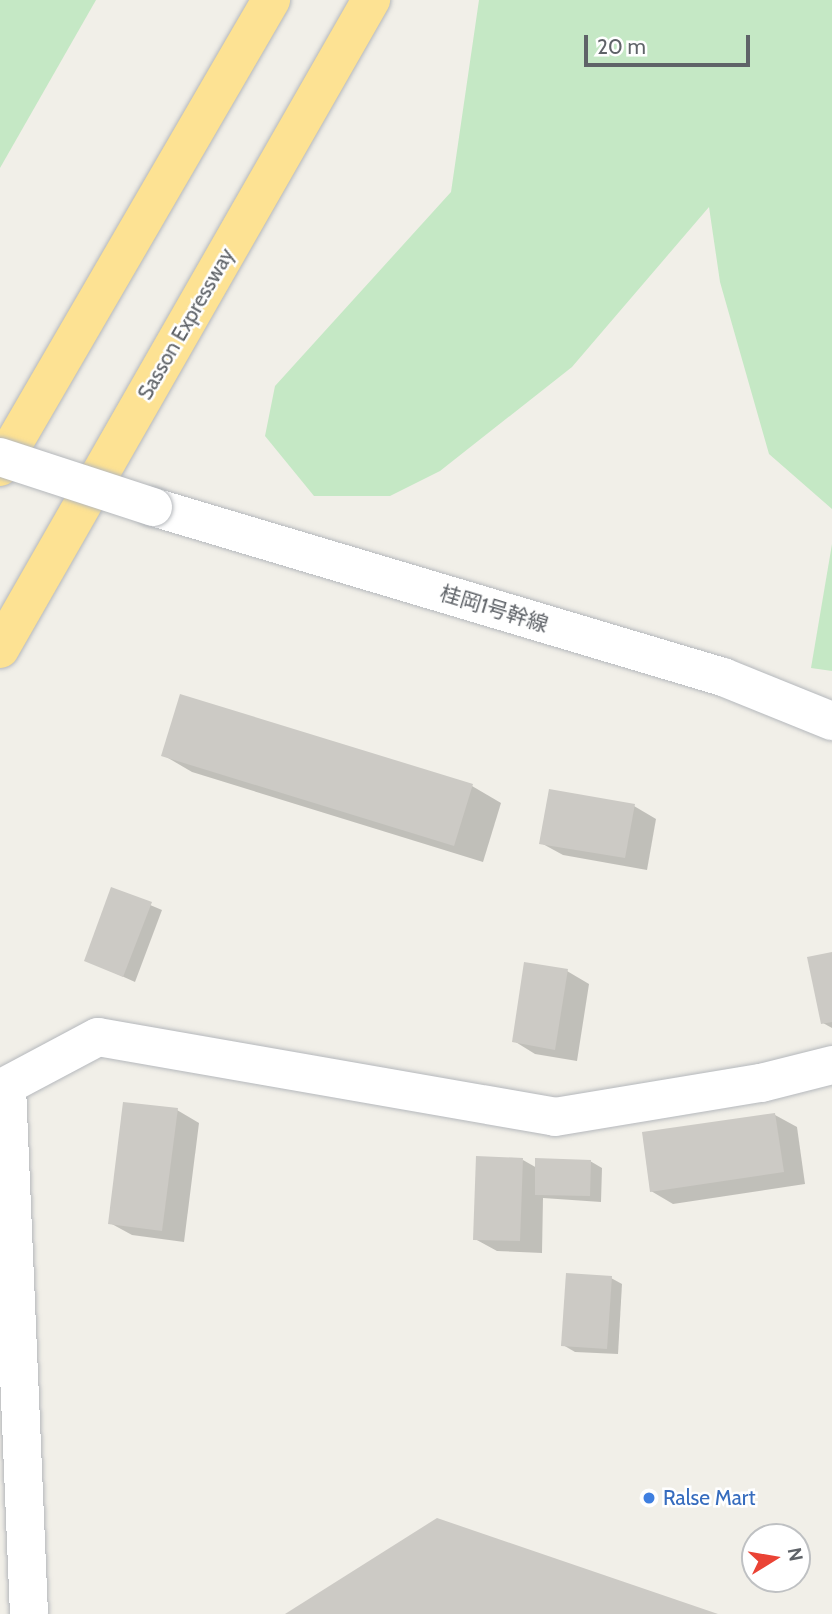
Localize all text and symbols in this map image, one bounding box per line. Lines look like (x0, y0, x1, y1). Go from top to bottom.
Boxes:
scale bar (587, 21, 753, 65)
text: 20 m (597, 34, 646, 59)
street label: Sasson Expressway (132, 244, 240, 404)
street label: 桂岡1号幹線 (437, 581, 551, 637)
place label: Ralse Mart (663, 1485, 755, 1511)
marker: Ralse Mart (641, 1490, 657, 1506)
north arrow (741, 1523, 811, 1593)
text: N (783, 1545, 808, 1563)

